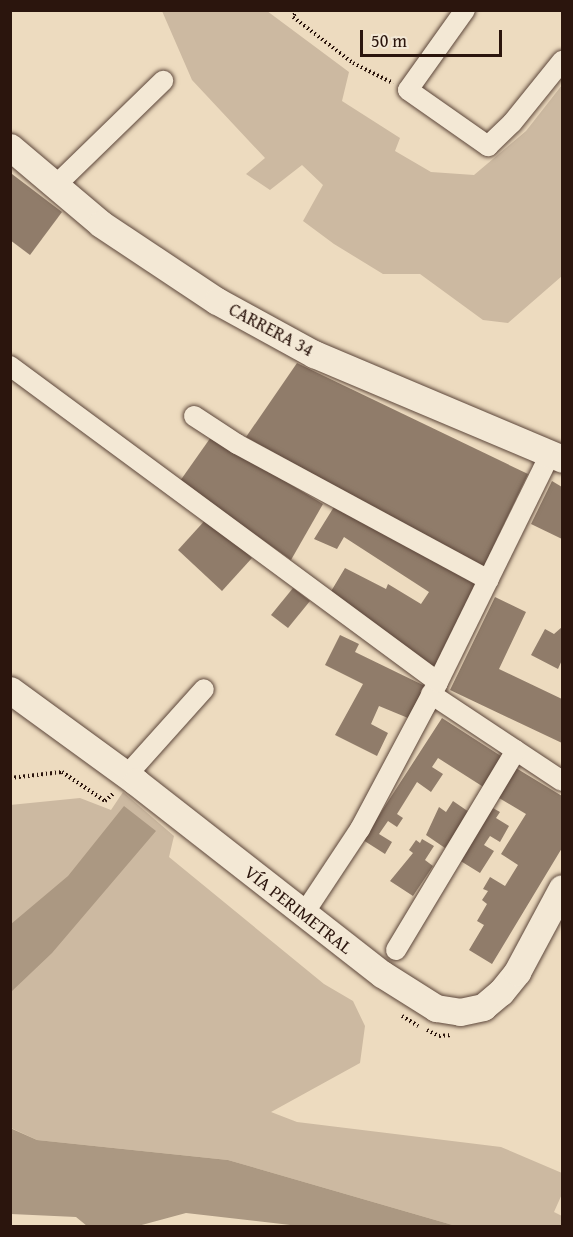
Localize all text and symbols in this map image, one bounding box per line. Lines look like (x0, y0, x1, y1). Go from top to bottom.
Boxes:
scale bar (363, 18, 506, 56)
text: 50 m (371, 27, 407, 54)
street label: CARRERA 34 (225, 299, 317, 361)
street label: VÍA PERIMETRAL (240, 861, 356, 959)

